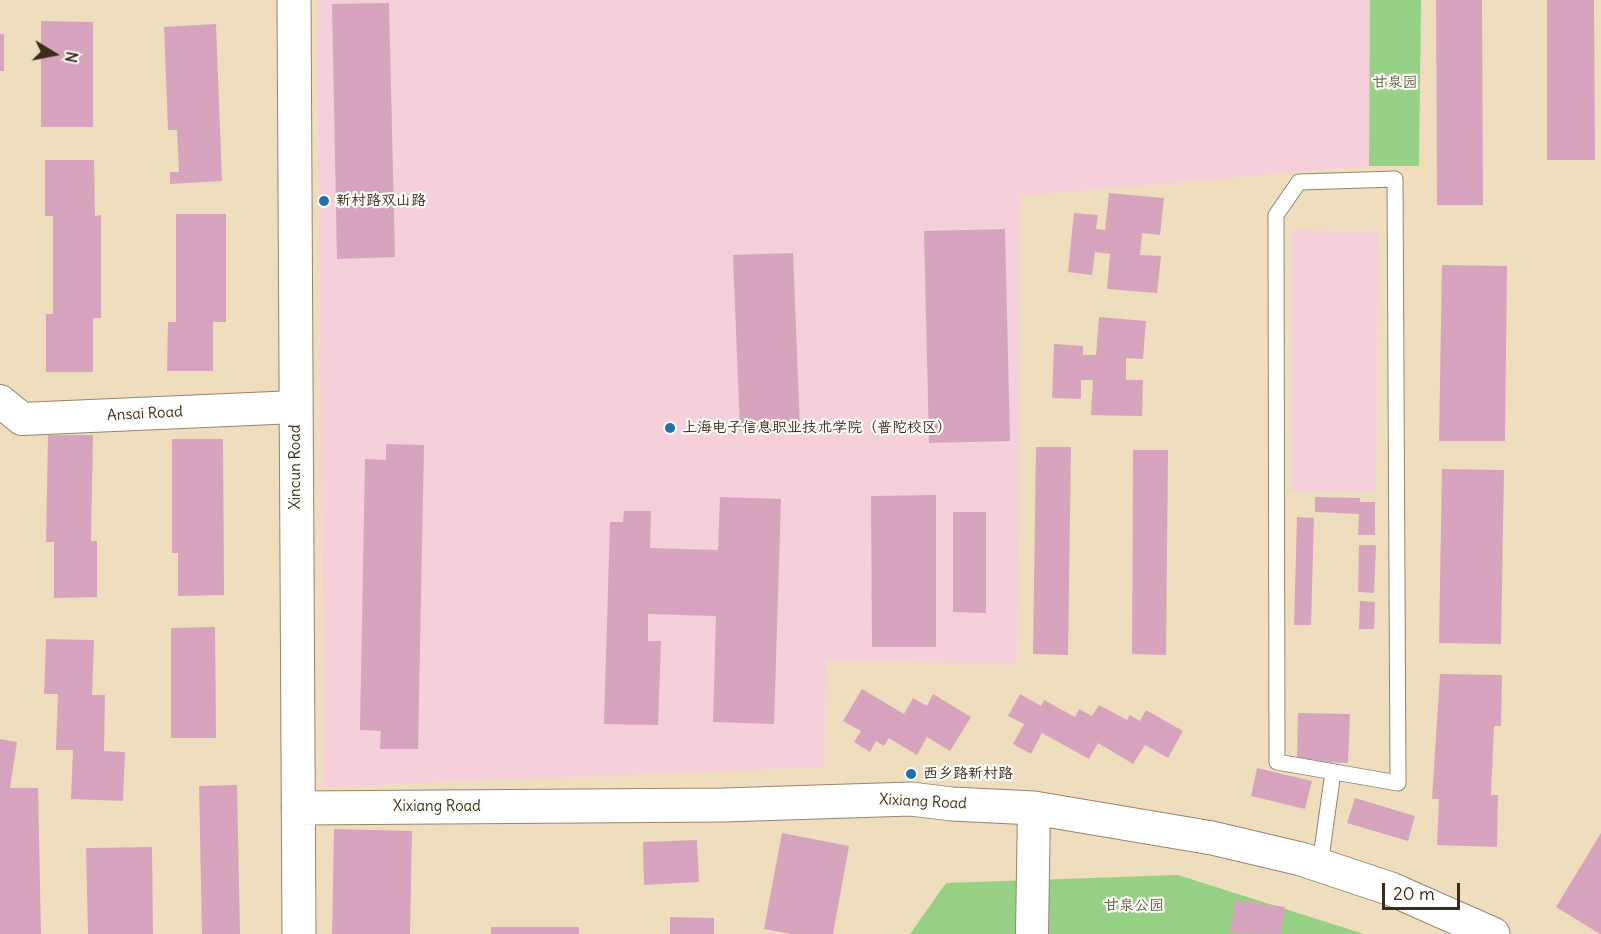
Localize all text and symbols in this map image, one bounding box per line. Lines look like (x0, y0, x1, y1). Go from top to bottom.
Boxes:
north arrow (24, 24, 84, 84)
text: N (61, 50, 83, 64)
park label: 甘泉园 (1373, 74, 1417, 92)
place label: 新村路双山路 (336, 192, 426, 210)
marker: 新村路双山路 (317, 194, 331, 208)
street label: Ansai Road (107, 403, 183, 425)
place label: 上海电子信息职业技术学院（普陀校区） (682, 419, 952, 437)
marker: 上海电子信息职业技术学院（普陀校区） (663, 421, 677, 435)
street label: Xincun Road (287, 424, 305, 510)
place label: 西乡路新村路 (923, 765, 1013, 783)
marker: 西乡路新村路 (904, 767, 918, 781)
street label: Xixiang Road (879, 791, 967, 813)
street label: Xixiang Road (393, 798, 481, 816)
scale bar (1385, 871, 1463, 909)
text: 20 m (1393, 882, 1435, 905)
park label: 甘泉公园 (1104, 897, 1164, 915)

